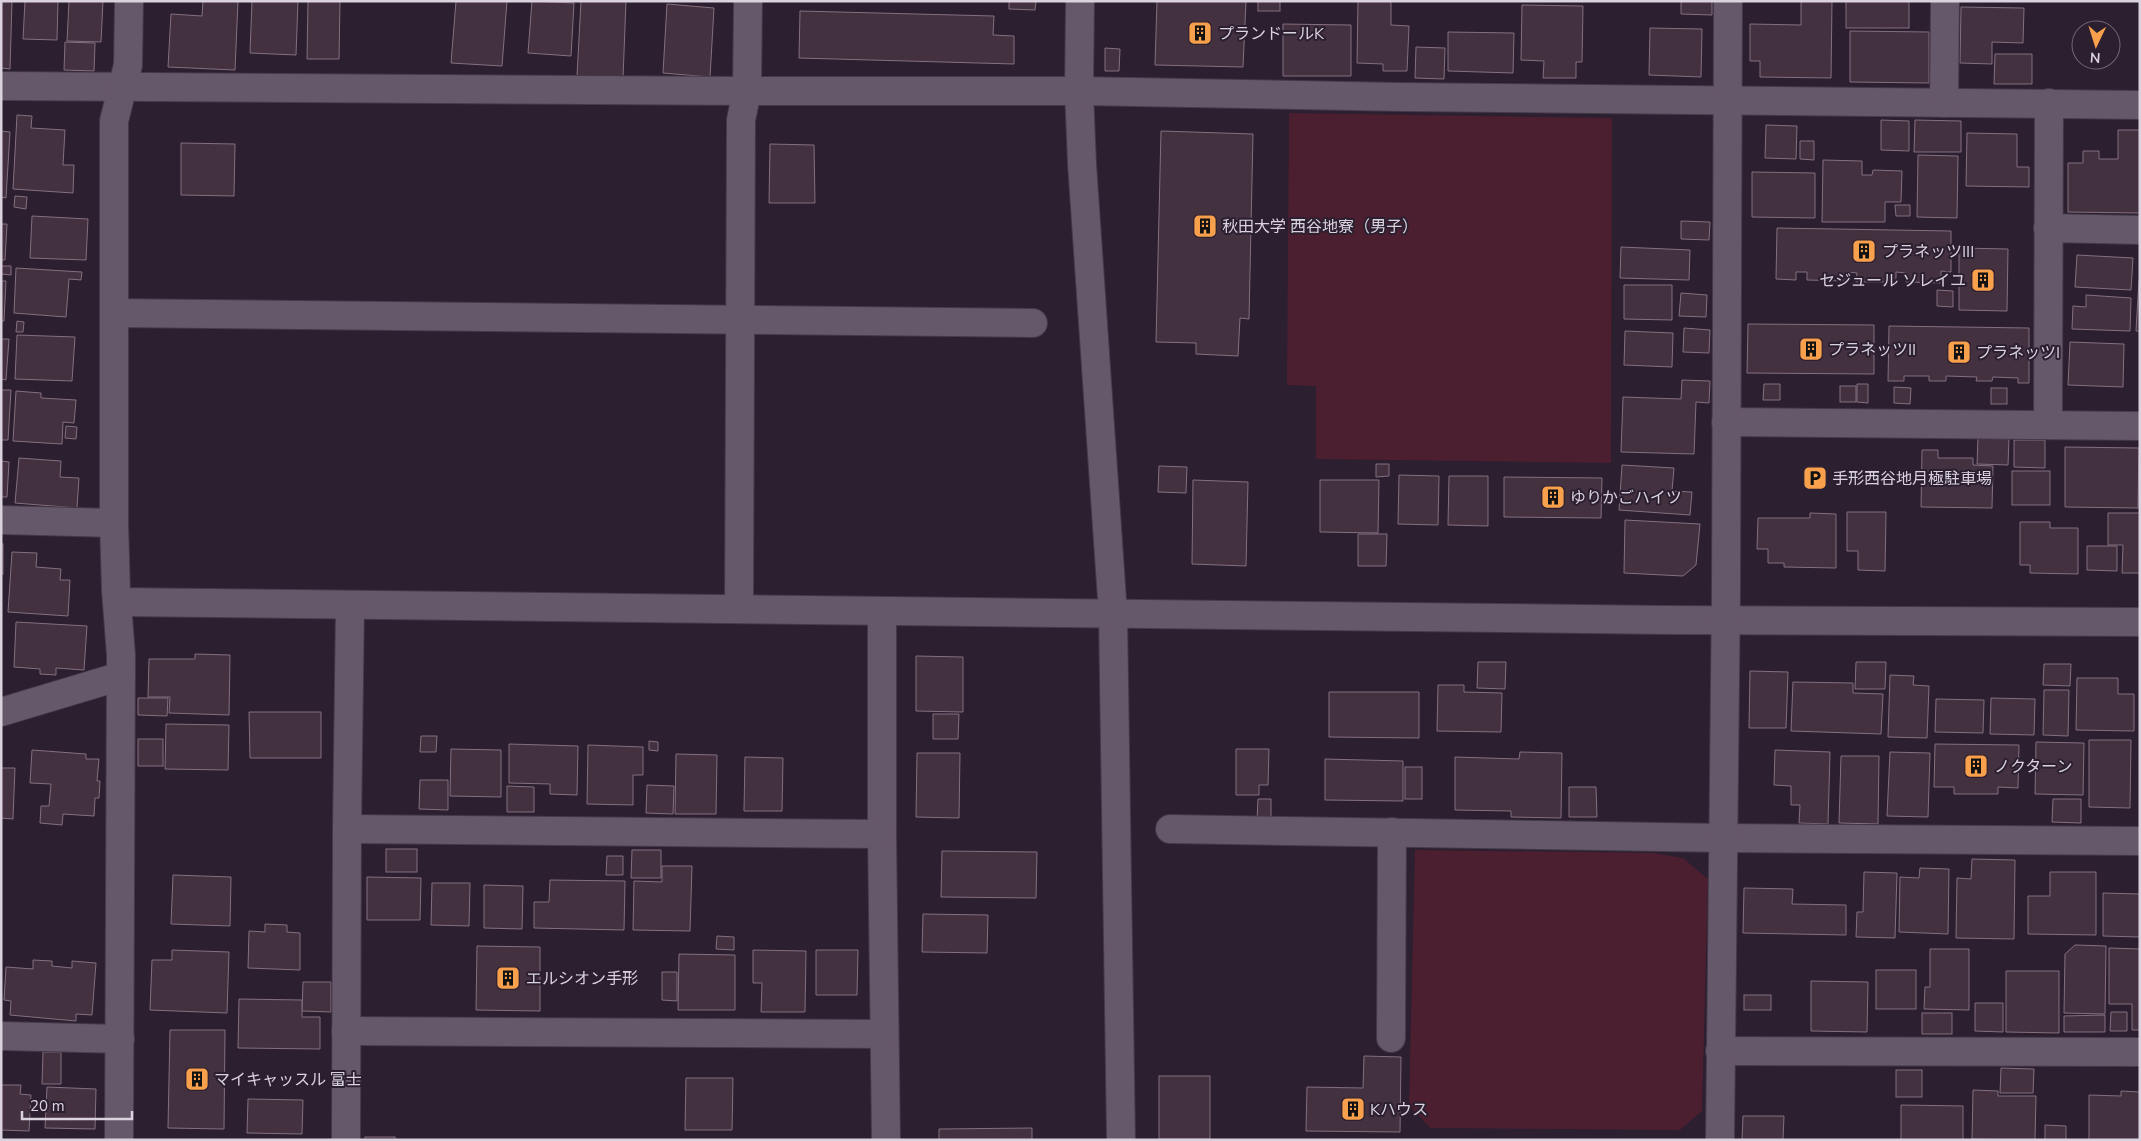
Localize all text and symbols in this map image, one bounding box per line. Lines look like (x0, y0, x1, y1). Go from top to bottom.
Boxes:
building icon: プランドールK (1187, 20, 1213, 46)
north arrow (2071, 20, 2121, 70)
place label: プランドールK (1218, 23, 1325, 45)
text: N (2089, 48, 2101, 67)
building icon: 秋田大学 西谷地寮（男子） (1192, 213, 1218, 239)
place label: 秋田大学 西谷地寮（男子） (1222, 216, 1418, 238)
building icon: プラネッツIII (1851, 238, 1877, 264)
place label: プラネッツIII (1882, 241, 1974, 263)
building icon: セジュール ソレイユ (1970, 267, 1996, 293)
place label: セジュール ソレイユ (1819, 270, 1966, 292)
building icon: プラネッツII (1798, 336, 1824, 362)
place label: プラネッツII (1828, 339, 1916, 361)
building icon: プラネッツI (1946, 339, 1972, 365)
place label: プラネッツI (1976, 342, 2060, 364)
parking icon: 手形西谷地月極駐車場 (1802, 465, 1828, 491)
place label: 手形西谷地月極駐車場 (1832, 468, 1992, 490)
building icon: ゆりかごハイツ (1540, 484, 1566, 510)
place label: ゆりかごハイツ (1570, 487, 1682, 509)
building icon: ノクターン (1963, 753, 1989, 779)
place label: ノクターン (1994, 756, 2073, 778)
building icon: エルシオン手形 (495, 965, 521, 991)
place label: エルシオン手形 (526, 968, 638, 990)
building icon: マイキャッスル 富士 (184, 1066, 210, 1092)
place label: マイキャッスル 富士 (214, 1069, 362, 1091)
scale bar (22, 1088, 132, 1120)
text: 20 m (30, 1096, 65, 1116)
building icon: Kハウス (1340, 1096, 1366, 1122)
place label: Kハウス (1370, 1099, 1428, 1121)

